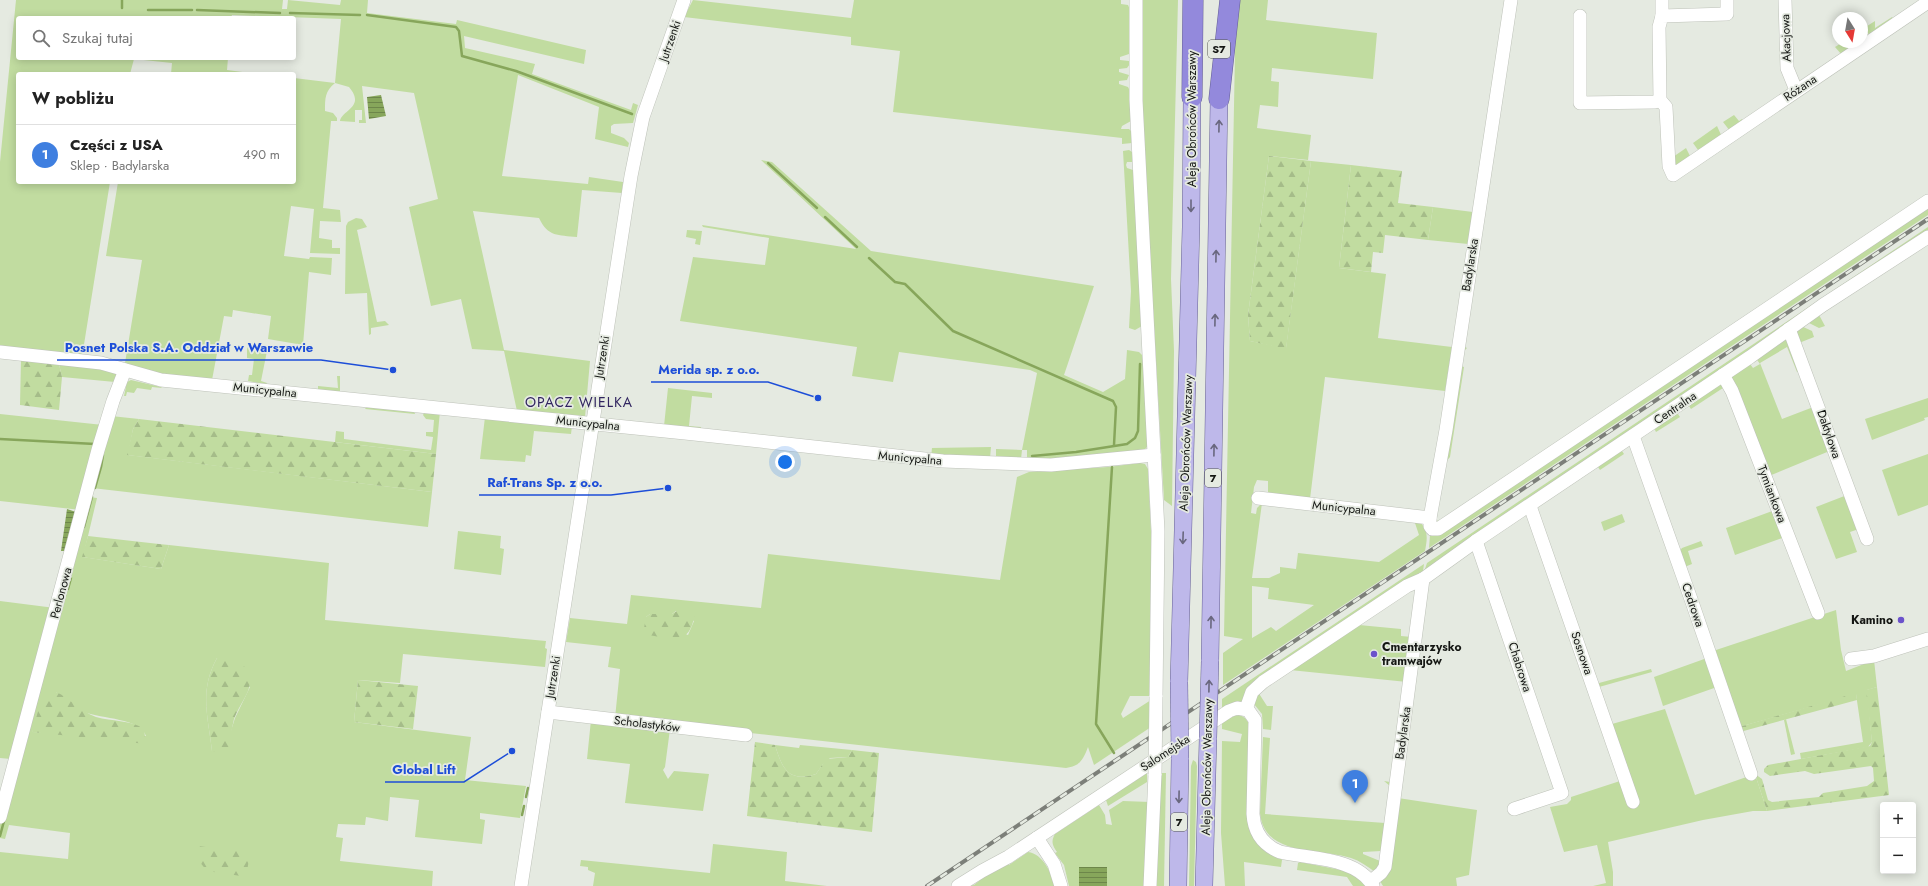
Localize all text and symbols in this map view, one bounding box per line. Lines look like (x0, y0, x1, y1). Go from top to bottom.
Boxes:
north arrow (1832, 12, 1868, 48)
street label: Akacjowa (1776, 13, 1796, 62)
search box (16, 16, 296, 60)
street label: Jutrzenki (654, 18, 685, 66)
icon: search (30, 27, 52, 49)
text: Szukaj tutaj (62, 27, 133, 49)
road number: S7 (1208, 40, 1230, 58)
street label: Aleja Obrońców Warszawy (1183, 50, 1201, 187)
street label: Różana (1780, 70, 1820, 106)
text: W pobliżu (32, 86, 114, 110)
one-way arrow (1215, 120, 1222, 133)
text: Części z USA (70, 134, 163, 156)
text: 1 (42, 145, 48, 164)
text: 490 m (243, 145, 280, 164)
text: Sklep · Badylarska (70, 156, 169, 175)
one-way arrow (1187, 199, 1195, 212)
street label: Badylarska (1457, 237, 1483, 293)
one-way arrow (1212, 250, 1220, 263)
one-way arrow (1211, 314, 1219, 327)
street label: Jutrzenki (589, 334, 614, 382)
callout: Posnet Polska S.A. Oddział w Warszawie (57, 335, 321, 360)
text: Posnet Polska S.A. Oddział w Warszawie (65, 338, 314, 357)
callout: Merida sp. z o.o. (651, 357, 768, 382)
text: Merida sp. z o.o. (658, 360, 760, 379)
street label: Aleja Obrońców Warszawy (1175, 374, 1197, 512)
street label: Municypalna (232, 378, 298, 402)
street label: Centralna (1650, 387, 1700, 429)
district label: OPACZ WIELKA (525, 392, 633, 412)
street label: Daktylowa (1812, 407, 1846, 461)
street label: Municypalna (555, 411, 621, 435)
one-way arrow (1210, 444, 1218, 457)
street label: Municypalna (877, 446, 943, 470)
your location (775, 452, 795, 472)
street label: Tymiankowa (1753, 463, 1791, 526)
road number: 7 (1205, 469, 1221, 487)
callout: Raf-Trans Sp. z o.o. (479, 470, 611, 495)
text: Raf-Trans Sp. z o.o. (487, 473, 603, 492)
street label: Municypalna (1311, 496, 1377, 520)
one-way arrow (1179, 531, 1187, 544)
street label: Perlonowa (46, 565, 77, 621)
street label: Cedrowa (1677, 581, 1709, 630)
place label: Kamino (1851, 611, 1893, 629)
marker: Kamino (1896, 615, 1906, 625)
one-way arrow (1207, 616, 1215, 629)
street label: Sosnowa (1566, 629, 1598, 677)
place label: Cmentarzysko tramwajów (1382, 638, 1462, 670)
street label: Chabrowa (1504, 640, 1537, 694)
marker: Cmentarzysko tramwajów (1369, 649, 1379, 659)
street label: Jutrzenki (540, 654, 565, 702)
one-way arrow (1205, 680, 1213, 693)
street label: Aleja Obrońców Warszawy (1197, 698, 1217, 835)
street label: Badylarska (1390, 705, 1416, 761)
street label: Scholastyków (613, 711, 682, 737)
street label: Salomejska (1137, 730, 1194, 776)
callout: Global Lift (385, 757, 464, 782)
text: Global Lift (392, 760, 456, 779)
pin: 1 (1342, 770, 1368, 803)
one-way arrow (1175, 790, 1183, 803)
map controls (1880, 802, 1916, 874)
button: + (1880, 802, 1916, 838)
road number: 7 (1171, 813, 1187, 831)
button: − (1880, 838, 1916, 874)

